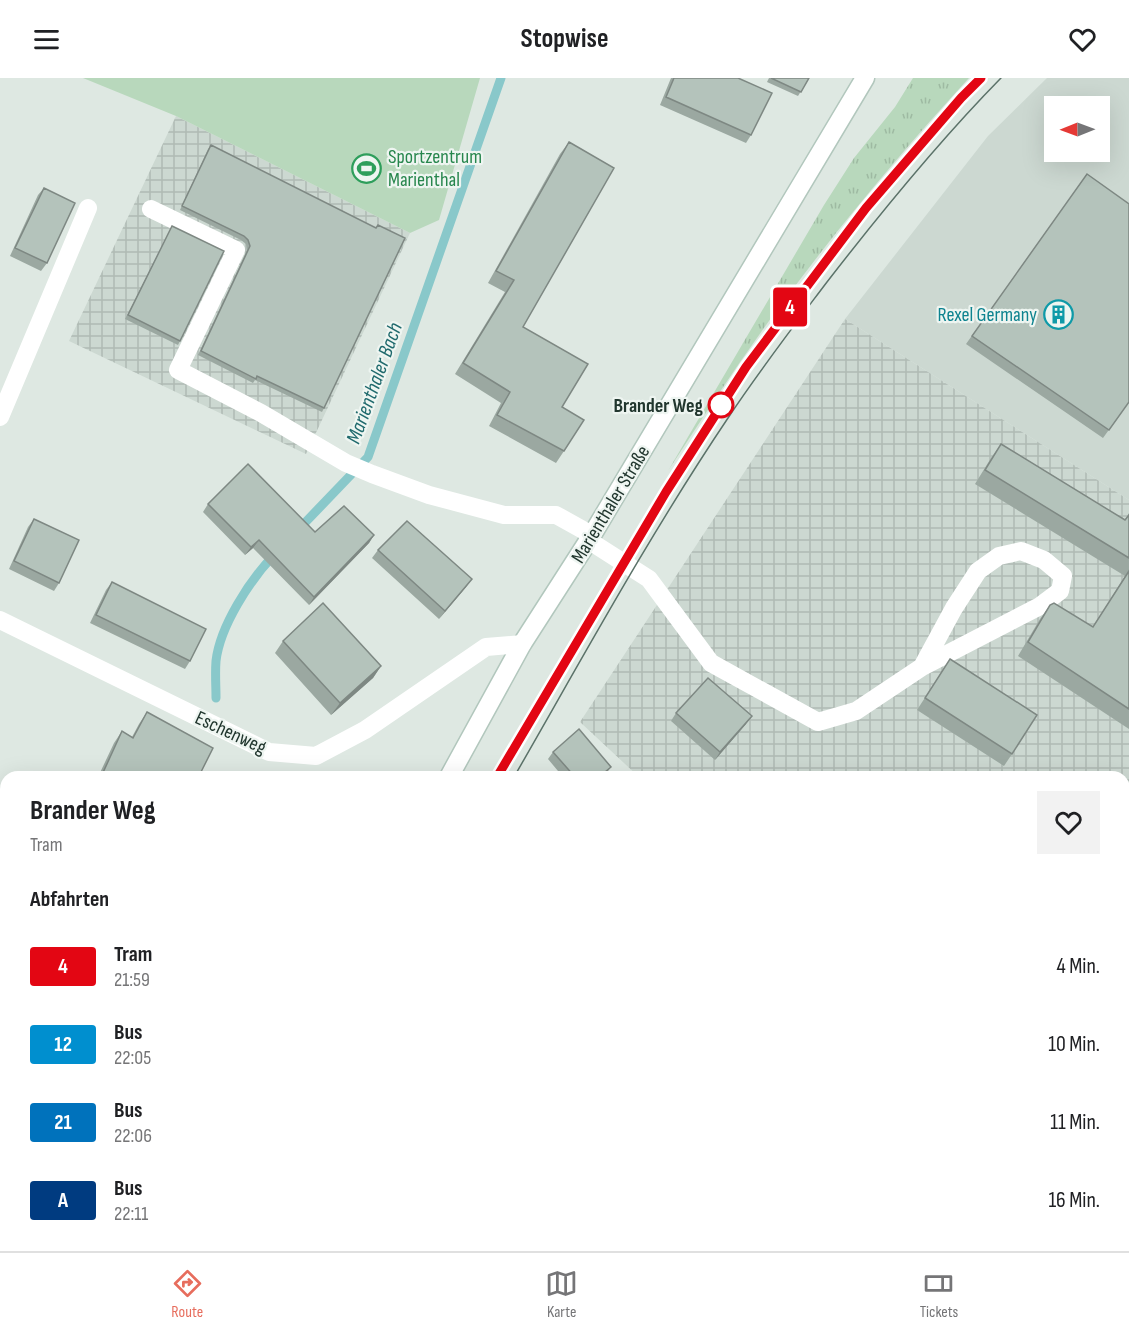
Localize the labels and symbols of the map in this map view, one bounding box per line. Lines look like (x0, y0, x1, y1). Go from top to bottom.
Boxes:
north arrow (1044, 96, 1110, 162)
place label: Sportzentrum Marienthal (388, 145, 482, 192)
sports icon: Sportzentrum Marienthal (351, 152, 383, 184)
line badge: 4 (770, 288, 810, 326)
building icon: Rexel Germany (1042, 298, 1074, 330)
place label: Rexel Germany (937, 303, 1037, 327)
water label: Marienthaler Bach (341, 319, 408, 447)
marker: Brander Weg (708, 392, 734, 418)
place label: Brander Weg (613, 394, 704, 418)
street label: Marienthaler Straße (566, 441, 655, 568)
street label: Eschenweg (191, 706, 270, 760)

